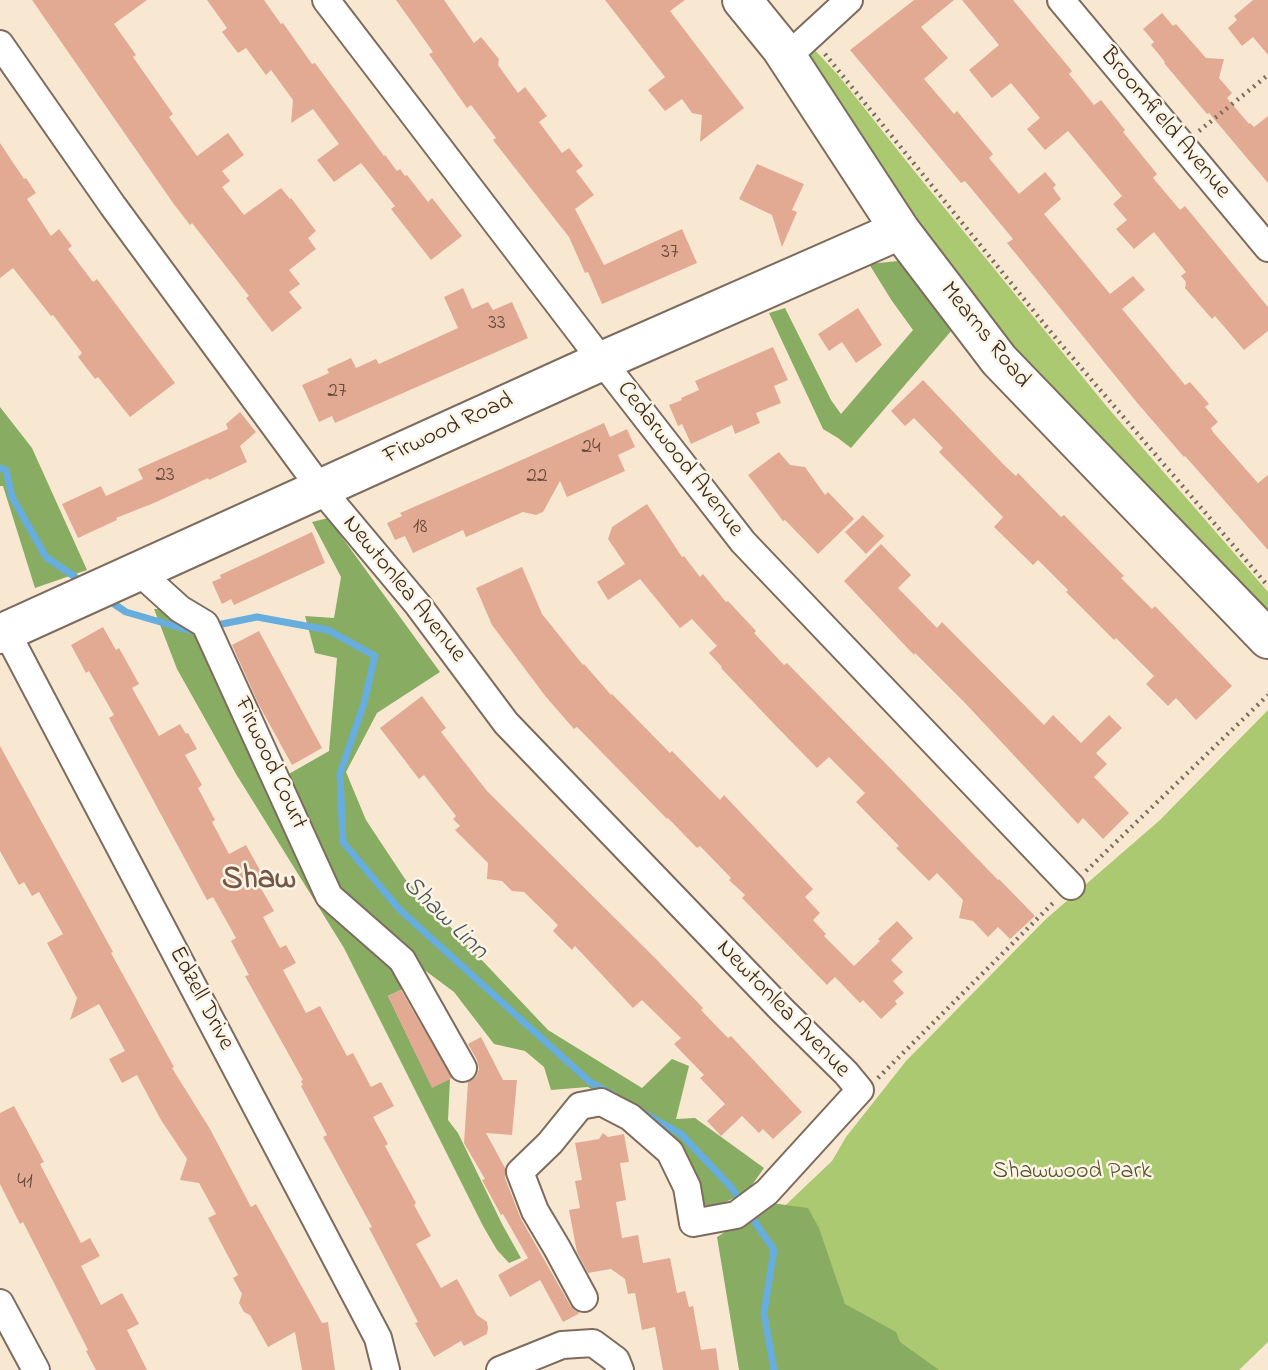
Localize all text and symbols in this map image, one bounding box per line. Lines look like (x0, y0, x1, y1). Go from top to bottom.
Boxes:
street label: Broomfield Avenue (1092, 42, 1236, 206)
house number: 37 (661, 241, 679, 267)
street label: Mearns Road (933, 277, 1035, 395)
house number: 33 (488, 312, 506, 338)
street label: Cedarwood Avenue (609, 376, 749, 544)
house number: 27 (327, 380, 347, 406)
street label: Firwood Road (380, 387, 518, 473)
house number: 24 (581, 436, 601, 462)
house number: 23 (155, 464, 175, 490)
house number: 22 (527, 465, 547, 491)
street label: Newtonlea Avenue (335, 511, 471, 669)
house number: 18 (413, 516, 427, 542)
street label: Firwood Court (226, 694, 312, 834)
district label: Shaw (222, 863, 296, 901)
water label: Shaw Linn (395, 871, 493, 967)
street label: Newtonlea Avenue (709, 935, 855, 1085)
street label: Edzell Drive (161, 942, 239, 1056)
park label: Shawwood Park (993, 1159, 1151, 1187)
house number: 41 (17, 1171, 33, 1197)

